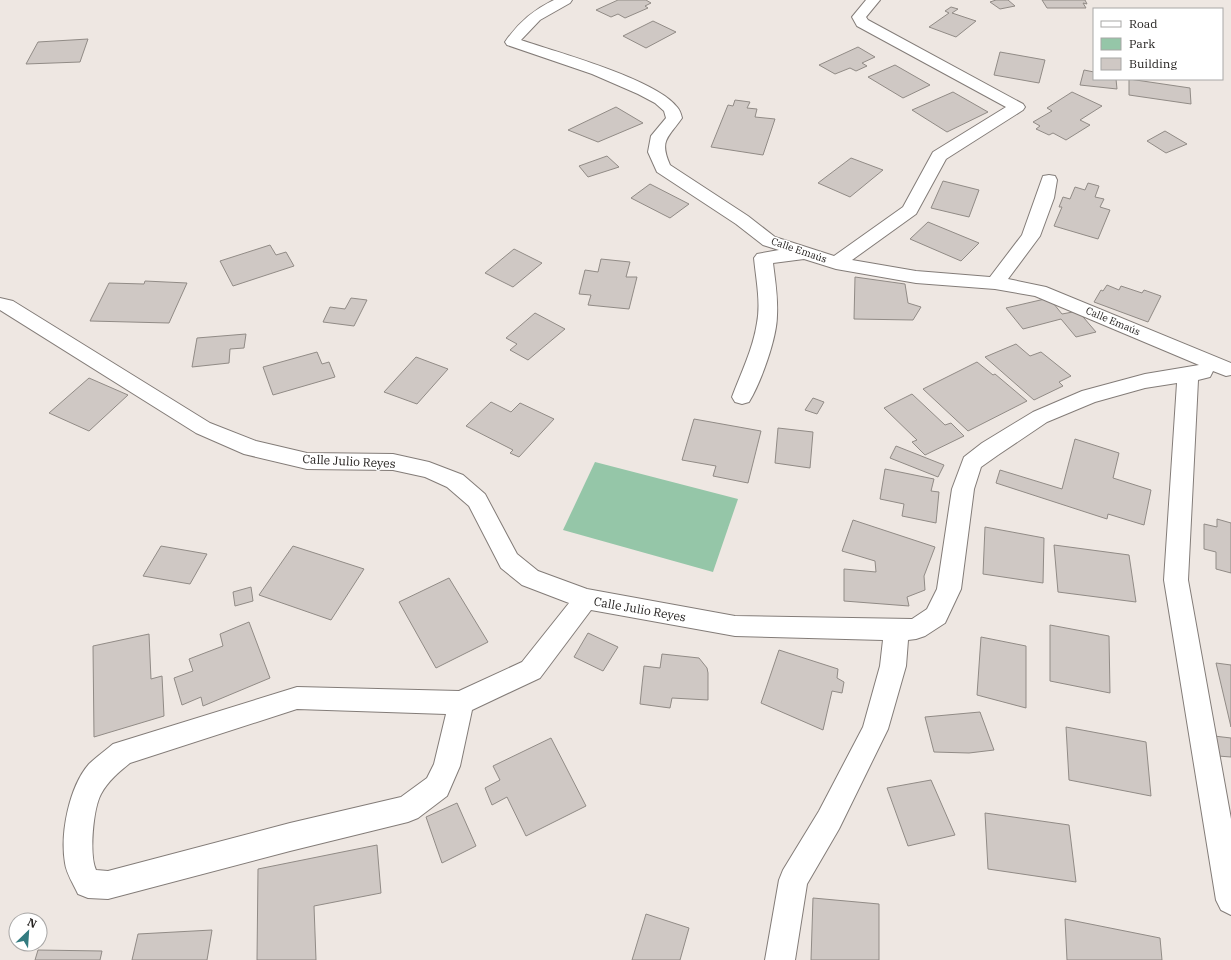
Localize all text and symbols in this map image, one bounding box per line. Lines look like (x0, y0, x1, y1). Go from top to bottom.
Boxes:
legend (1093, 8, 1223, 80)
text: Road (1129, 16, 1158, 31)
text: Park (1129, 36, 1155, 51)
text: Building (1129, 56, 1177, 71)
street label: Calle Emaús (769, 234, 829, 266)
street label: Calle Emaús (1084, 304, 1142, 338)
street label: Calle Julio Reyes (302, 451, 396, 471)
street label: Calle Julio Reyes (593, 594, 687, 625)
north arrow (8, 912, 48, 952)
text: N (25, 915, 39, 931)

